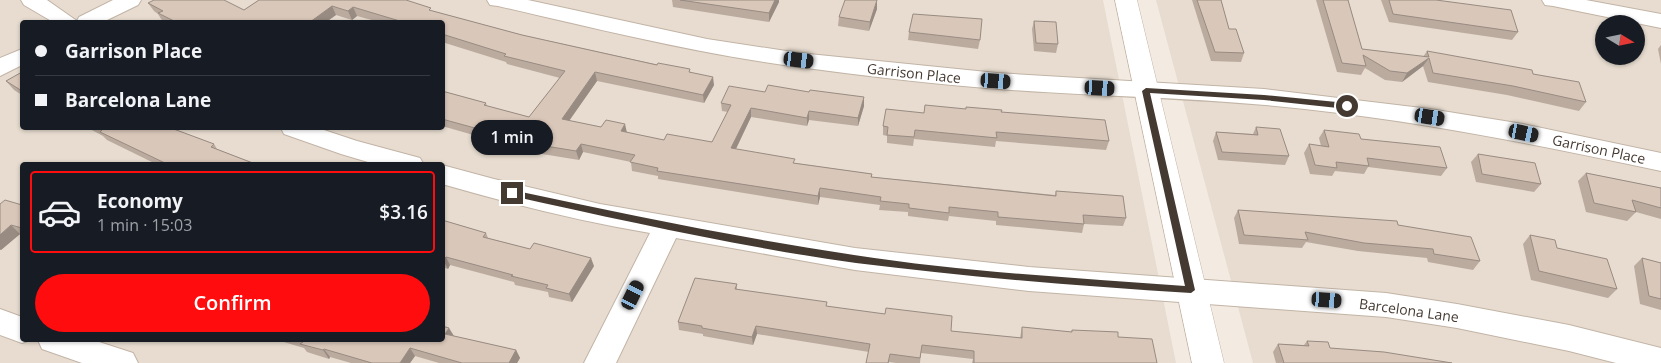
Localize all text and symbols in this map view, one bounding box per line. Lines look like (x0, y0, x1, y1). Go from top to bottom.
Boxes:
north arrow (1595, 15, 1645, 65)
map controls (1595, 15, 1645, 65)
text: Garrison Place (65, 38, 202, 64)
car (783, 51, 814, 69)
street label: Garrison Place (866, 59, 962, 87)
car (980, 72, 1011, 90)
car (1084, 80, 1115, 96)
text: Barcelona Lane (65, 87, 211, 113)
route start (1336, 95, 1358, 117)
car (1414, 107, 1445, 127)
callout: 1 min (471, 120, 553, 156)
car (1507, 123, 1540, 143)
text: 1 min (490, 126, 534, 148)
street label: Garrison Place (1551, 130, 1647, 168)
route end (501, 182, 523, 204)
text: Economy (97, 188, 183, 214)
icon: car (37, 190, 82, 235)
text: $3.16 (379, 199, 428, 225)
text: 1 min · 15:03 (97, 214, 192, 236)
button: Confirm (35, 274, 430, 332)
car (619, 278, 646, 312)
car (1311, 291, 1342, 309)
street label: Barcelona Lane (1358, 294, 1460, 326)

